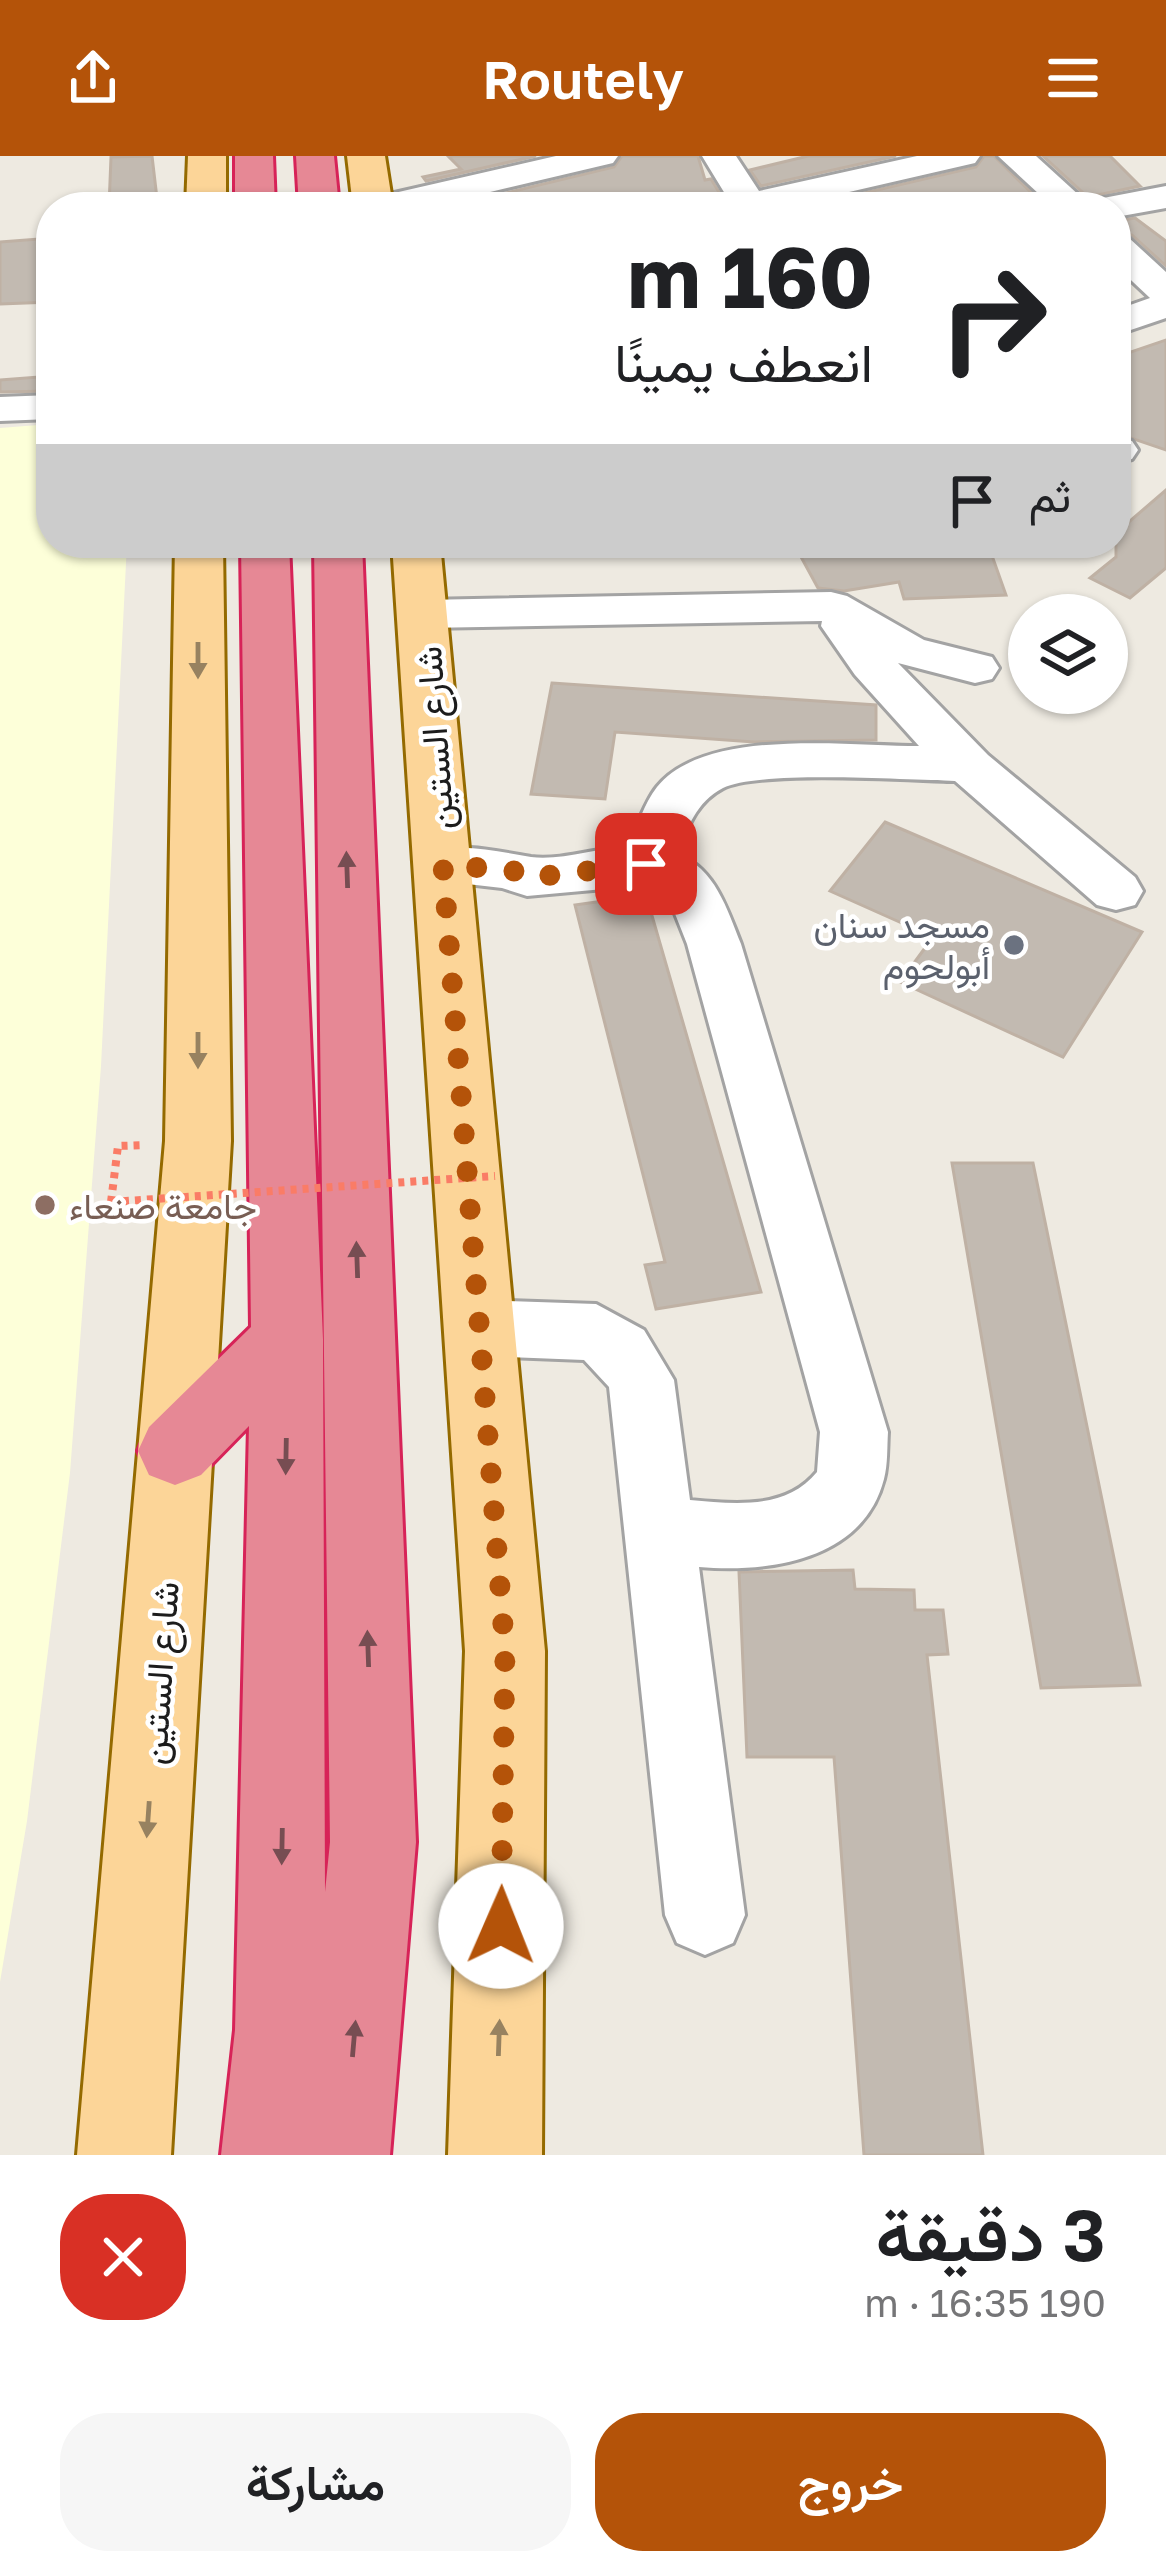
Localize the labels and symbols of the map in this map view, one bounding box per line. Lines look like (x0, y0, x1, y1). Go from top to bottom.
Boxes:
one-way arrow (189, 642, 208, 680)
street label: شارع الستين (406, 645, 466, 831)
pin (595, 813, 697, 915)
one-way arrow (337, 850, 356, 888)
place label: مسجد سنان أبولحوم (813, 903, 990, 990)
marker: مسجد سنان أبولحوم (1001, 932, 1027, 958)
one-way arrow (188, 1032, 208, 1070)
place label: جامعة صنعاء (69, 1184, 257, 1227)
marker: جامعة صنعاء (32, 1192, 58, 1218)
one-way arrow (348, 1240, 367, 1278)
one-way arrow (276, 1438, 295, 1476)
street label: شارع الستين (131, 1580, 191, 1766)
one-way arrow (358, 1629, 377, 1667)
one-way arrow (139, 1801, 158, 1838)
one-way arrow (272, 1828, 291, 1866)
position arrow (438, 1863, 564, 1989)
one-way arrow (489, 2018, 508, 2056)
one-way arrow (345, 2019, 364, 2057)

